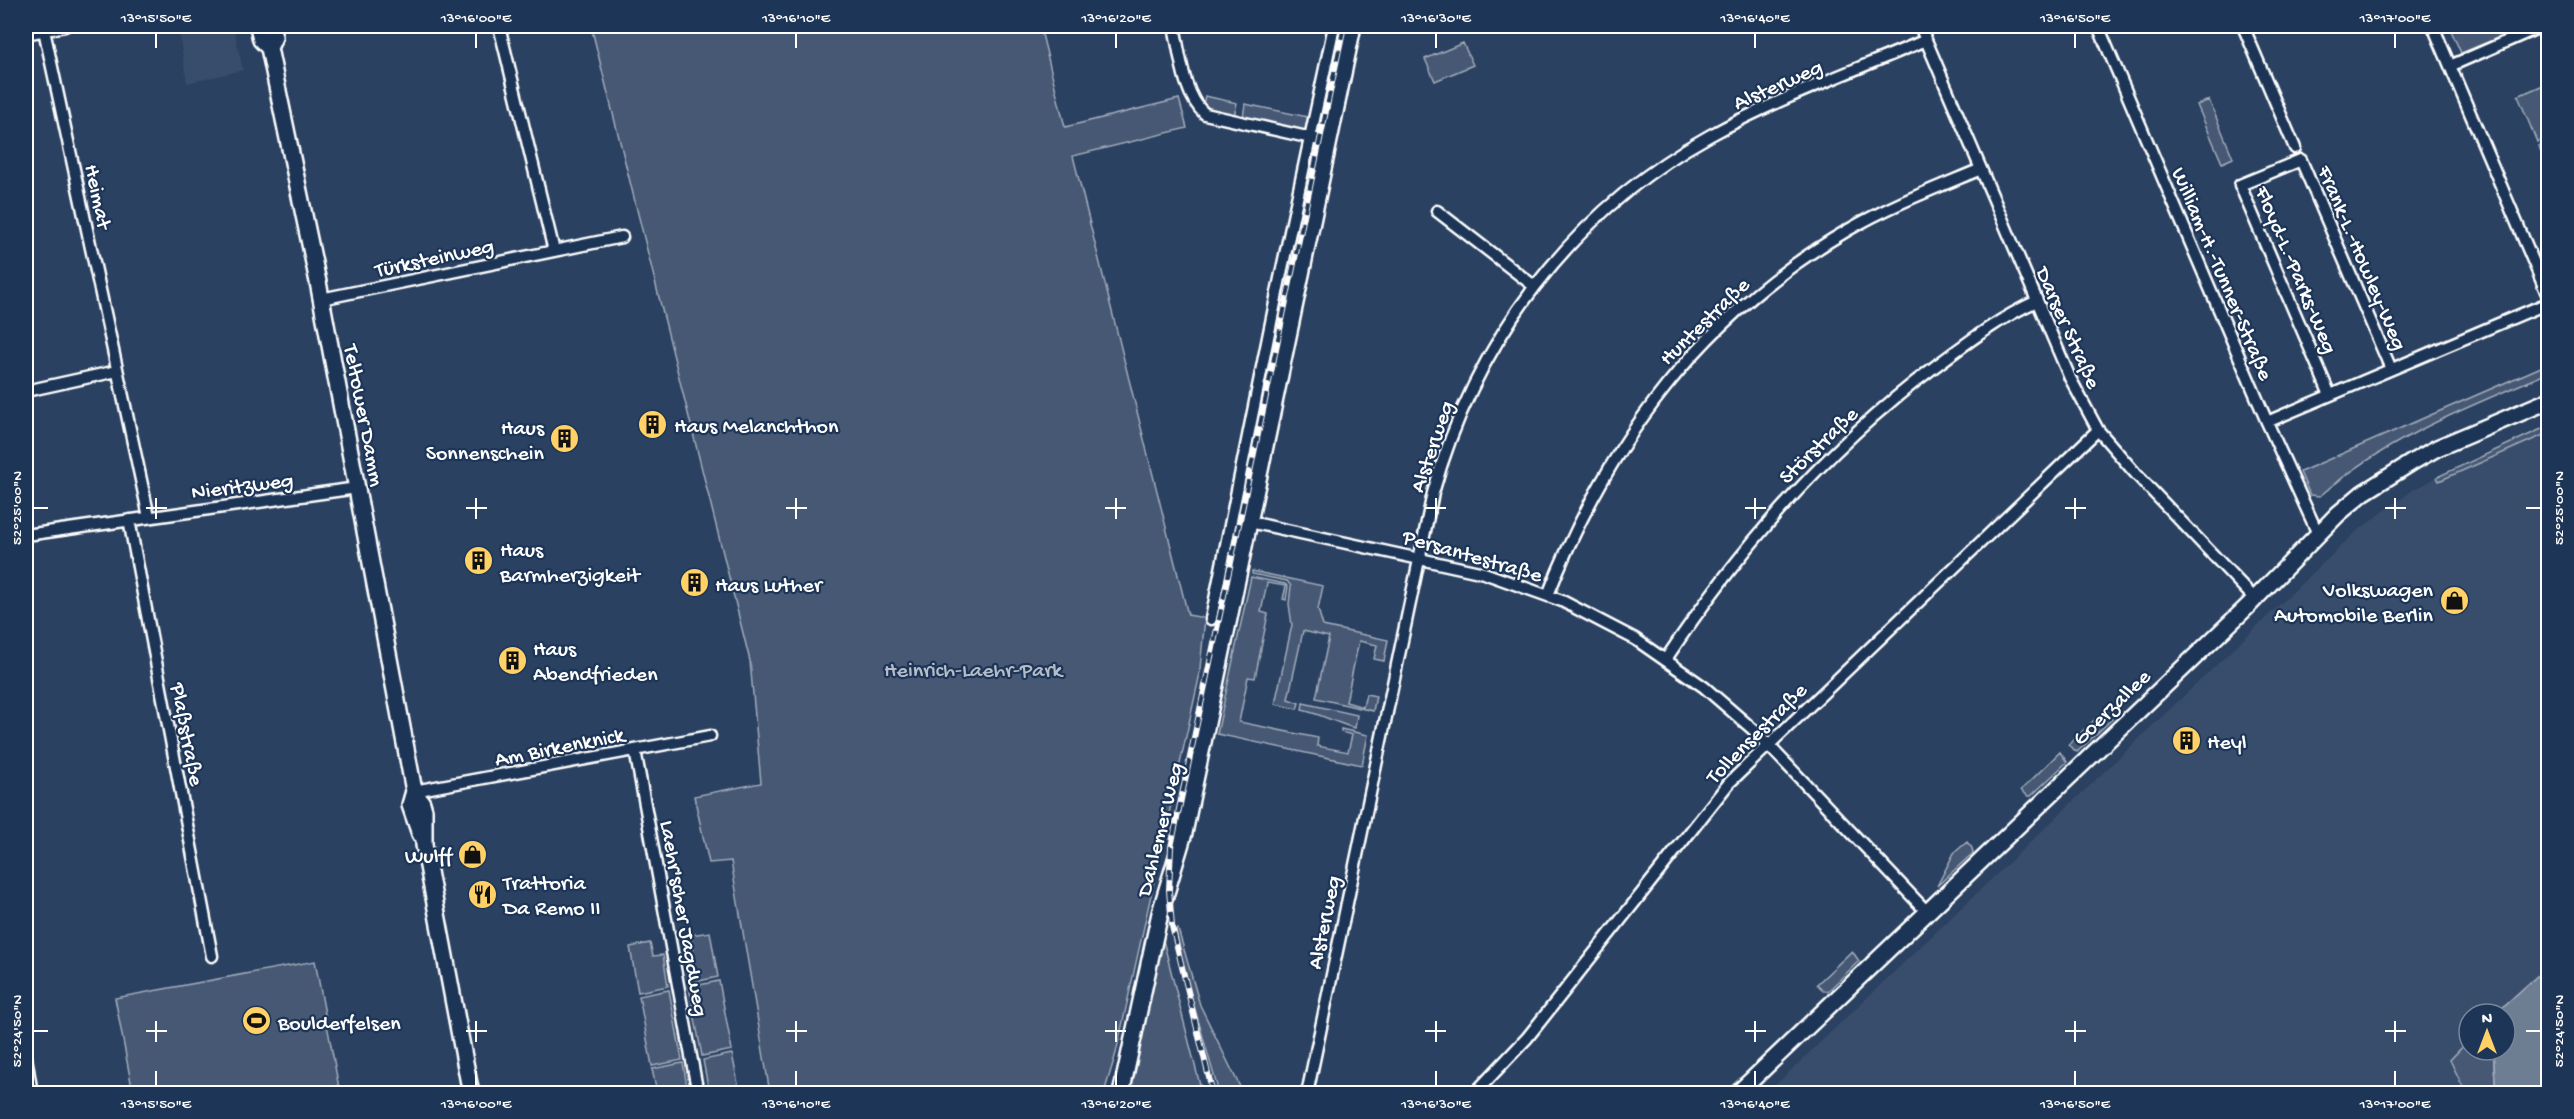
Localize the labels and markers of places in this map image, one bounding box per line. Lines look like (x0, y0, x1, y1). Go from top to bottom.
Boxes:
building icon: Haus Melanchthon (637, 408, 669, 440)
place label: Haus Melanchthon (674, 415, 839, 441)
place label: Haus Sonnenschein (426, 417, 545, 468)
building icon: Haus Sonnenschein (549, 423, 581, 455)
place label: Haus Barmherzigkeit (499, 539, 642, 590)
building icon: Haus Barmherzigkeit (463, 545, 495, 577)
building icon: Haus Luther (678, 567, 710, 599)
place label: Haus Luther (715, 574, 824, 600)
place label: Volkswagen Automobile Berlin (2274, 579, 2434, 630)
shop icon: Volkswagen Automobile Berlin (2438, 585, 2470, 617)
place label: Haus Abendfrieden (533, 638, 658, 689)
building icon: Haus Abendfrieden (496, 644, 528, 676)
building icon: Heyl (2170, 724, 2202, 756)
place label: Heyl (2207, 731, 2247, 757)
shop icon: Wulff (457, 838, 489, 870)
place label: Wulff (405, 845, 454, 871)
place label: Trattoria Da Remo II (501, 872, 600, 923)
restaurant icon: Trattoria Da Remo II (466, 878, 498, 910)
sports icon: Boulderfelsen (241, 1005, 273, 1037)
place label: Boulderfelsen (277, 1012, 401, 1038)

